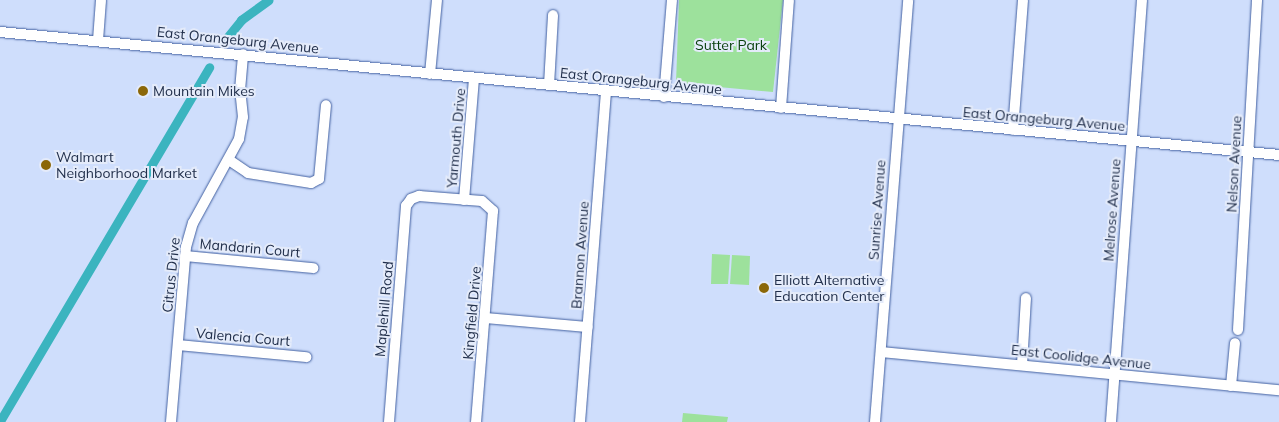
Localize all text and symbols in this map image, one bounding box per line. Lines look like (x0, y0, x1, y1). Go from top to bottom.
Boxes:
street label: East Orangeburg Avenue (156, 23, 320, 57)
park label: Sutter Park (695, 37, 767, 53)
street label: East Orangeburg Avenue (559, 64, 723, 98)
place label: Mountain Mikes (153, 83, 255, 99)
marker: Mountain Mikes (137, 85, 149, 97)
street label: Yarmouth Drive (443, 88, 469, 188)
street label: East Orangeburg Avenue (962, 104, 1126, 134)
street label: Nelson Avenue (1223, 115, 1245, 213)
place label: Walmart Neighborhood Market (56, 149, 197, 182)
street label: Melrose Avenue (1100, 158, 1124, 262)
marker: Walmart Neighborhood Market (40, 159, 52, 171)
street label: Sunrise Avenue (865, 159, 889, 261)
street label: Brannon Avenue (568, 201, 592, 309)
street label: Mandarin Court (199, 235, 301, 261)
street label: Citrus Drive (159, 237, 183, 313)
street label: Maplehill Road (371, 260, 397, 358)
street label: Kingfield Drive (460, 266, 484, 360)
place label: Elliott Alternative Education Center (774, 272, 884, 304)
marker: Elliott Alternative Education Center (758, 282, 770, 294)
street label: Valencia Court (195, 325, 291, 349)
street label: East Coolidge Avenue (1010, 341, 1152, 373)

